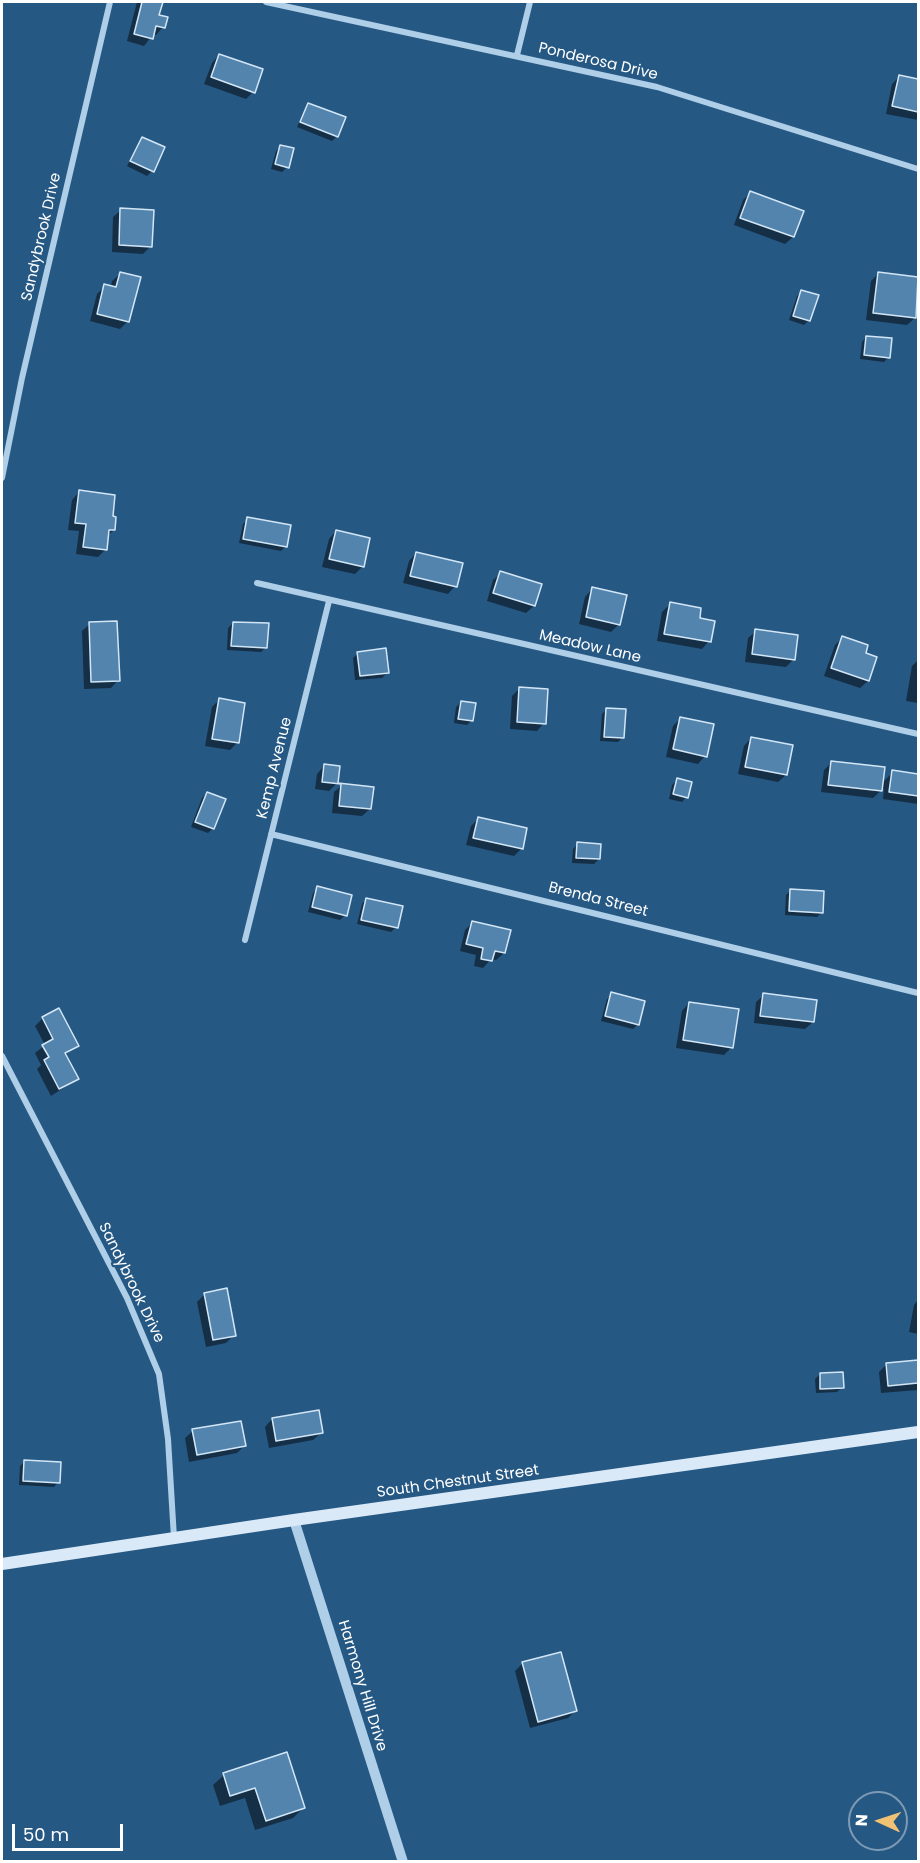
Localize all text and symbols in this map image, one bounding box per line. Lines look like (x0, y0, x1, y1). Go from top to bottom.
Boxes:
street label: Ponderosa Drive (536, 39, 660, 85)
street label: Sandybrook Drive (18, 171, 66, 303)
street label: Meadow Lane (537, 627, 643, 667)
street label: Kemp Avenue (254, 715, 296, 821)
street label: Brenda Street (546, 879, 650, 921)
street label: Sandybrook Drive (94, 1220, 168, 1346)
street label: South Chestnut Street (376, 1462, 540, 1502)
street label: Harmony Hill Drive (333, 1618, 391, 1754)
north arrow (848, 1791, 908, 1851)
scale bar (15, 1812, 126, 1850)
text: N (850, 1814, 873, 1827)
text: 50 m (23, 1822, 69, 1847)

